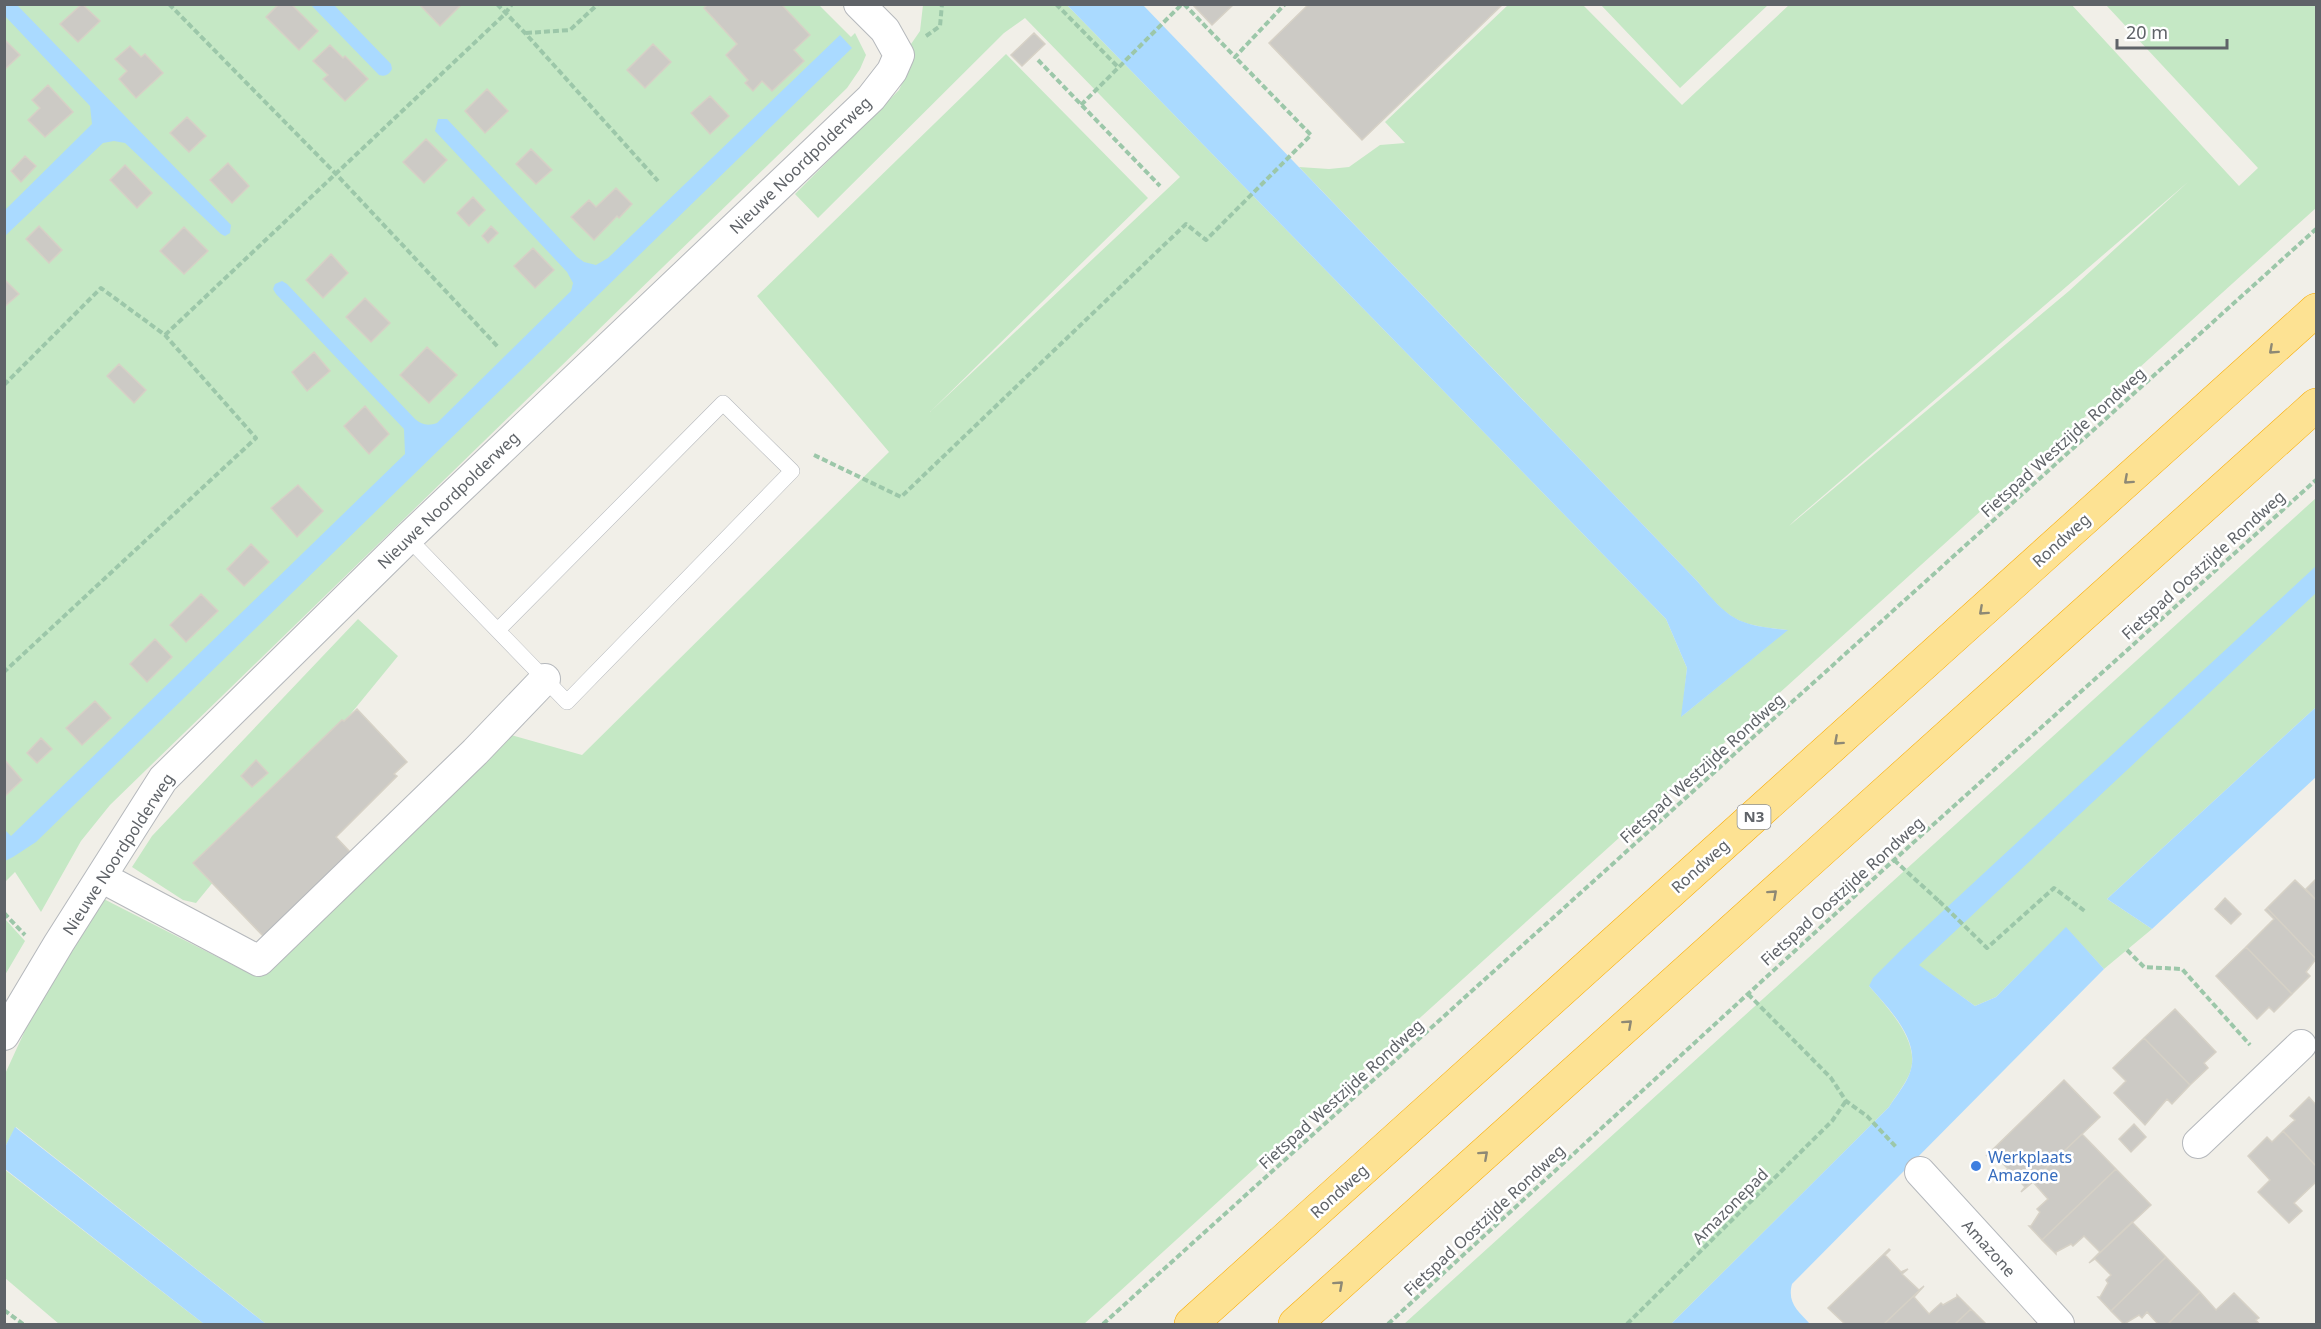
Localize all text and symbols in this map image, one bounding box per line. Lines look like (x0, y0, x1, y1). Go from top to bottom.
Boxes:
scale bar (2117, 12, 2226, 50)
text: 20 m (2126, 20, 2168, 44)
street label: Nieuwe Noordpolderweg (724, 91, 876, 239)
one-way arrow (2269, 343, 2280, 354)
street label: Fietspad Westzijde Rondweg (1976, 362, 2150, 522)
street label: Nieuwe Noordpolderweg (372, 426, 524, 574)
one-way arrow (2124, 473, 2135, 484)
street label: Fietspad Oostzijde Rondweg (2117, 486, 2289, 644)
street label: Rondweg (2027, 508, 2095, 572)
one-way arrow (1980, 604, 1990, 615)
street label: Fietspad Westzijde Rondweg (1615, 688, 1789, 848)
one-way arrow (1835, 734, 1845, 745)
street label: Nieuwe Noordpolderweg (57, 769, 179, 939)
road number: N3 (1738, 805, 1770, 829)
street label: Fietspad Oostzijde Rondweg (1756, 812, 1928, 970)
street label: Rondweg (1666, 834, 1734, 898)
one-way arrow (1767, 890, 1777, 901)
street label: Fietspad Westzijde Rondweg (1254, 1014, 1428, 1174)
one-way arrow (1622, 1020, 1632, 1031)
street label: Fietspad Oostzijde Rondweg (1399, 1139, 1569, 1301)
place label: Werkplaats Amazone (1988, 1146, 2072, 1186)
one-way arrow (1477, 1151, 1487, 1162)
street label: Rondweg (1305, 1159, 1373, 1223)
marker: Werkplaats Amazone (1969, 1159, 1983, 1173)
street label: Amazonepad (1687, 1163, 1773, 1249)
street label: Amazone (1957, 1215, 2021, 1281)
one-way arrow (1332, 1281, 1342, 1292)

